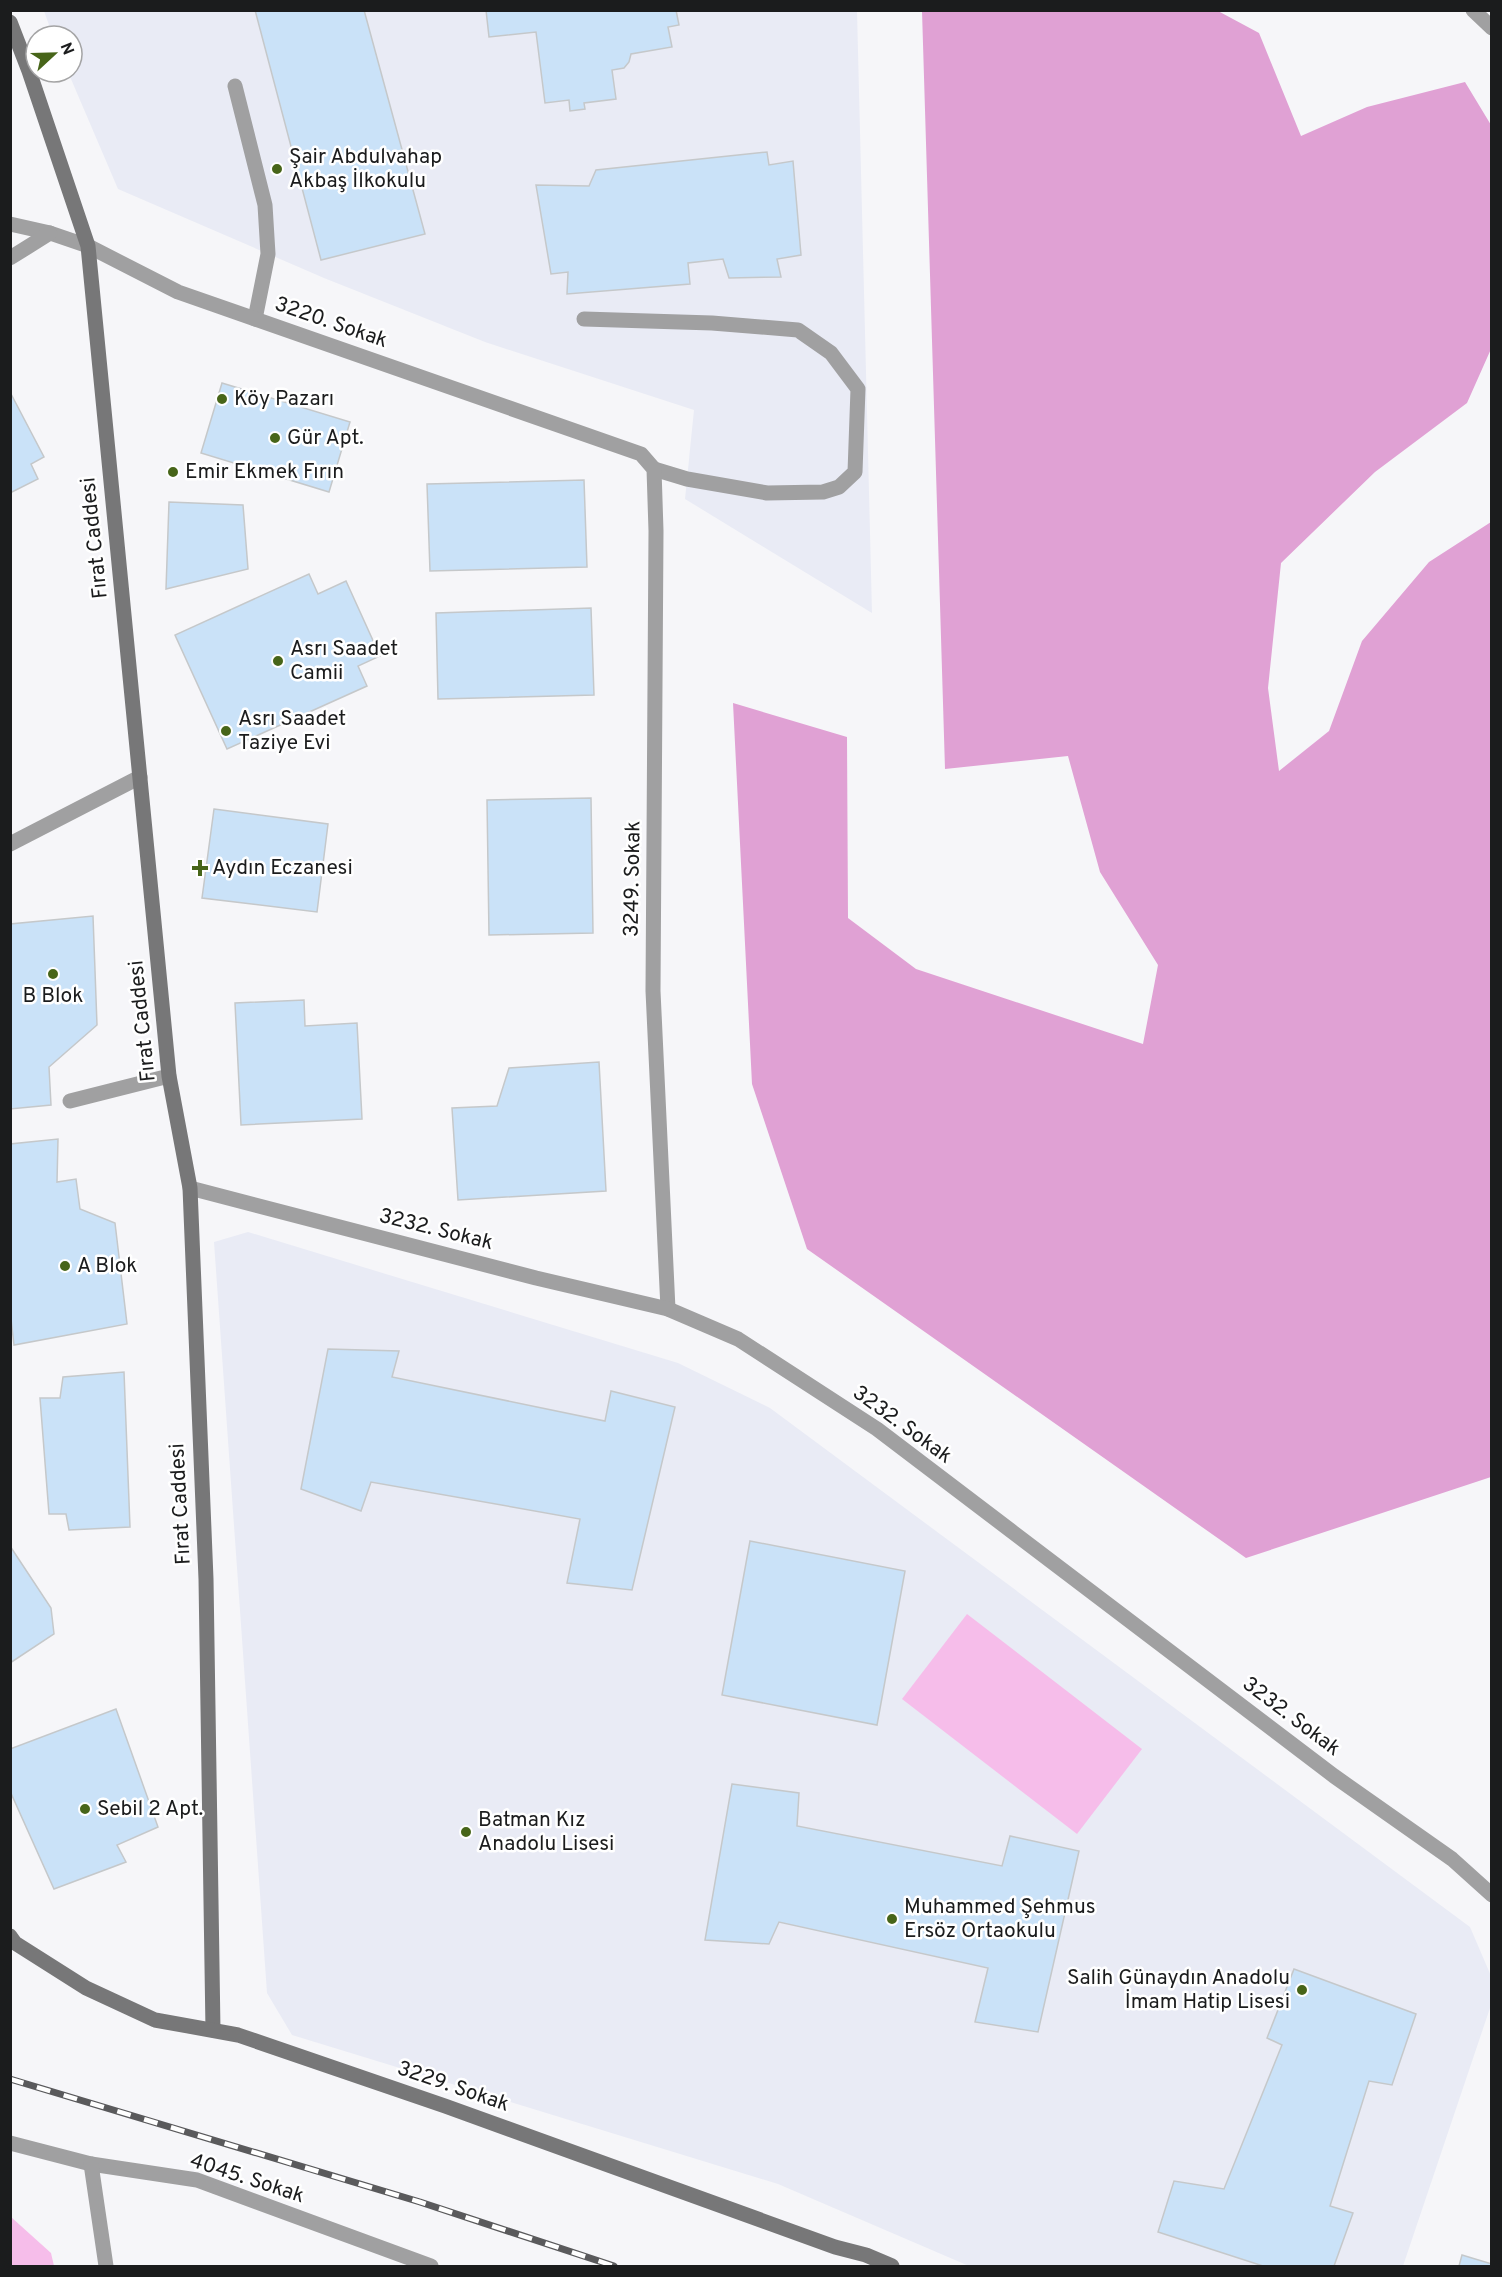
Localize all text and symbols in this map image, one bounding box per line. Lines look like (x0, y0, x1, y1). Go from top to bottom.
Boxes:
north arrow (24, 24, 84, 84)
text: N (55, 40, 77, 58)
place label: Şair Abdulvahap Akbaş İlkokulu (289, 144, 442, 195)
marker: Şair Abdulvahap Akbaş İlkokulu (270, 162, 284, 176)
street label: 3220. Sokak (271, 291, 391, 355)
place label: Köy Pazarı (234, 386, 334, 413)
marker: Köy Pazarı (215, 392, 229, 406)
place label: Gür Apt. (287, 425, 364, 452)
marker: Gür Apt. (268, 431, 282, 445)
place label: Emir Ekmek Fırın (185, 459, 344, 486)
marker: Emir Ekmek Fırın (166, 465, 180, 479)
street label: Fırat Caddesi (75, 476, 115, 600)
place label: Asrı Saadet Camii (290, 636, 398, 687)
marker: Asrı Saadet Camii (271, 654, 285, 668)
place label: Asrı Saadet Taziye Evi (238, 706, 346, 757)
marker: Asrı Saadet Taziye Evi (219, 724, 233, 738)
street label: 3249. Sokak (618, 821, 648, 937)
place label: Aydın Eczanesi (212, 855, 353, 882)
marker: Aydın Eczanesi (193, 861, 207, 875)
street label: Fırat Caddesi (123, 959, 163, 1083)
marker: B Blok (46, 967, 60, 981)
place label: B Blok (23, 983, 83, 1010)
street label: 3232. Sokak (376, 1203, 496, 1257)
place label: A Blok (77, 1253, 138, 1280)
marker: A Blok (58, 1259, 72, 1273)
street label: 3232. Sokak (847, 1380, 957, 1470)
street label: Fırat Caddesi (164, 1442, 198, 1566)
street label: 3232. Sokak (1236, 1671, 1346, 1763)
place label: Sebil 2 Apt. (97, 1796, 203, 1823)
marker: Sebil 2 Apt. (78, 1802, 92, 1816)
place label: Batman Kız Anadolu Lisesi (478, 1807, 614, 1858)
marker: Batman Kız Anadolu Lisesi (459, 1825, 473, 1839)
place label: Muhammed Şehmus Ersöz Ortaokulu (904, 1894, 1096, 1945)
marker: Muhammed Şehmus Ersöz Ortaokulu (885, 1912, 899, 1926)
place label: Salih Günaydın Anadolu İmam Hatip Lisesi (1067, 1965, 1290, 2016)
marker: Salih Günaydın Anadolu İmam Hatip Lisesi (1295, 1983, 1309, 1997)
street label: 3229. Sokak (393, 2055, 513, 2119)
street label: 4045. Sokak (186, 2148, 308, 2210)

